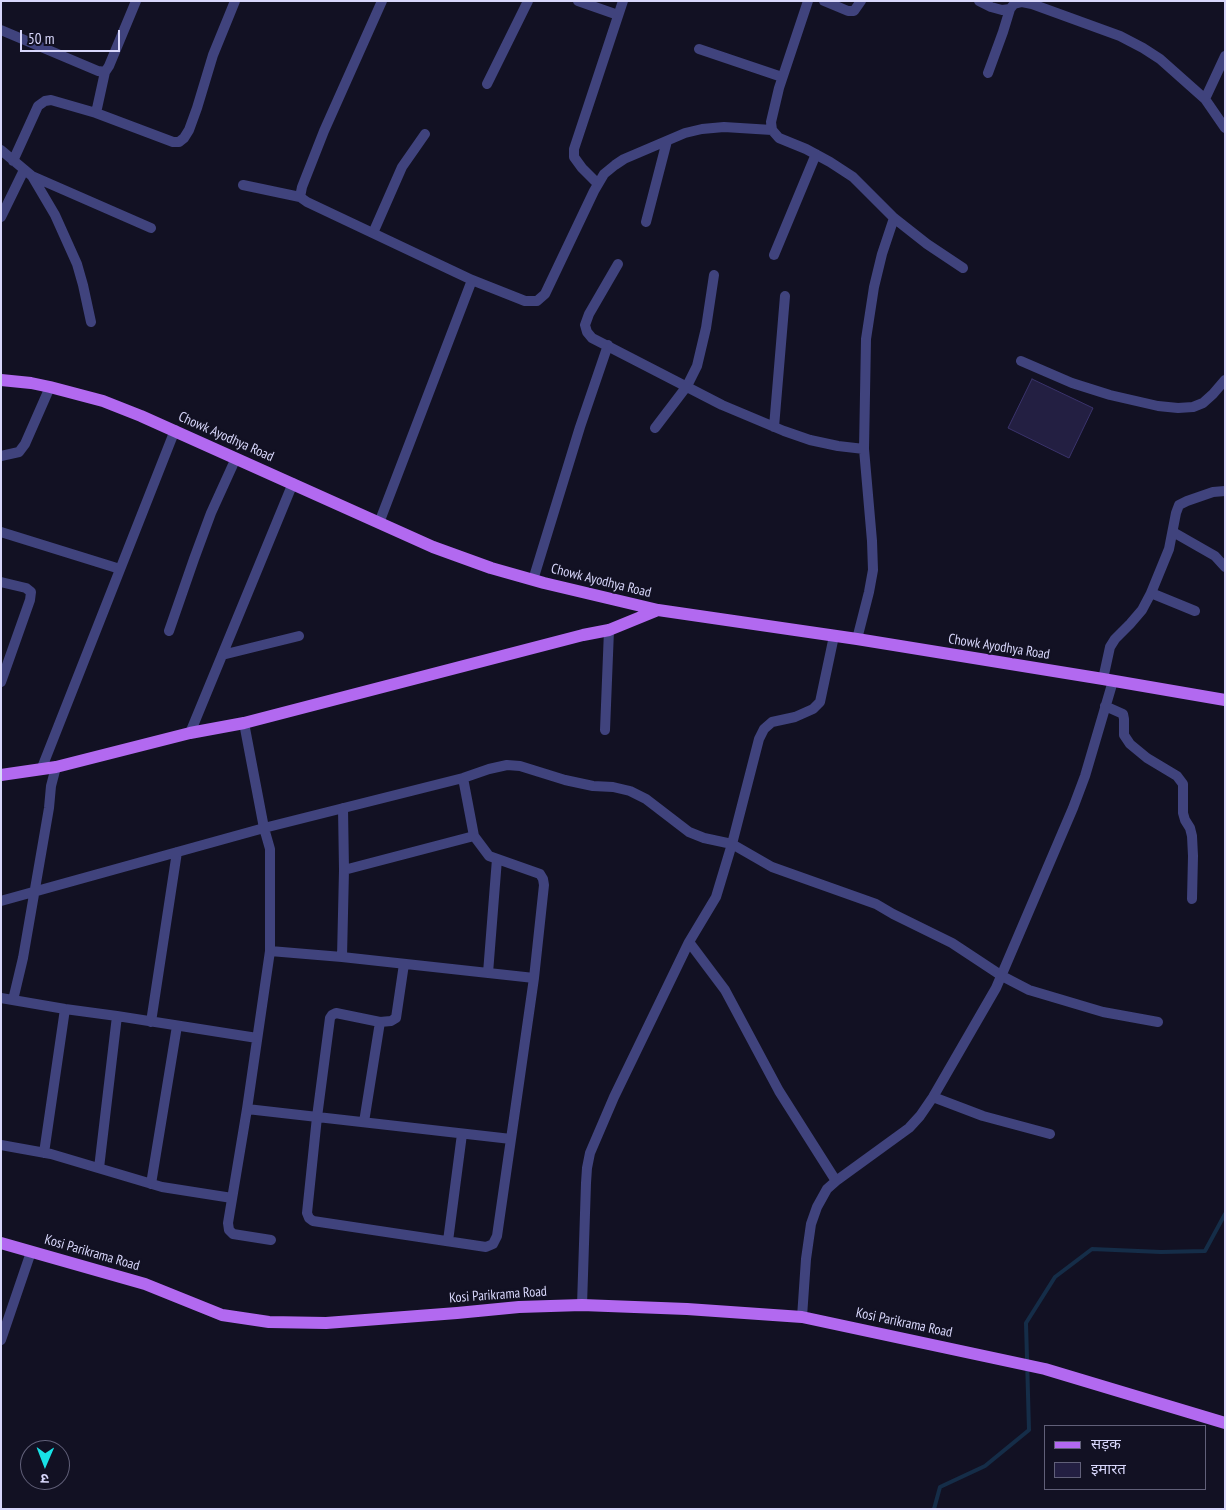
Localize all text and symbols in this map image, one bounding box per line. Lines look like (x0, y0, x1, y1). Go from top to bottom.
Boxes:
scale bar (22, 20, 122, 52)
text: 50 m (28, 29, 54, 48)
street label: Chowk Ayodhya Road (176, 408, 276, 466)
street label: Chowk Ayodhya Road (549, 560, 653, 602)
street label: Chowk Ayodhya Road (947, 631, 1051, 663)
street label: Kosi Parikrama Road (43, 1231, 141, 1275)
street label: Kosi Parikrama Road (449, 1283, 547, 1307)
street label: Kosi Parikrama Road (854, 1305, 954, 1341)
legend (1044, 1425, 1206, 1490)
text: सड़क (1091, 1434, 1121, 1453)
north arrow (20, 1440, 70, 1490)
text: इमारत (1091, 1459, 1126, 1478)
text: उ (41, 1470, 49, 1488)

